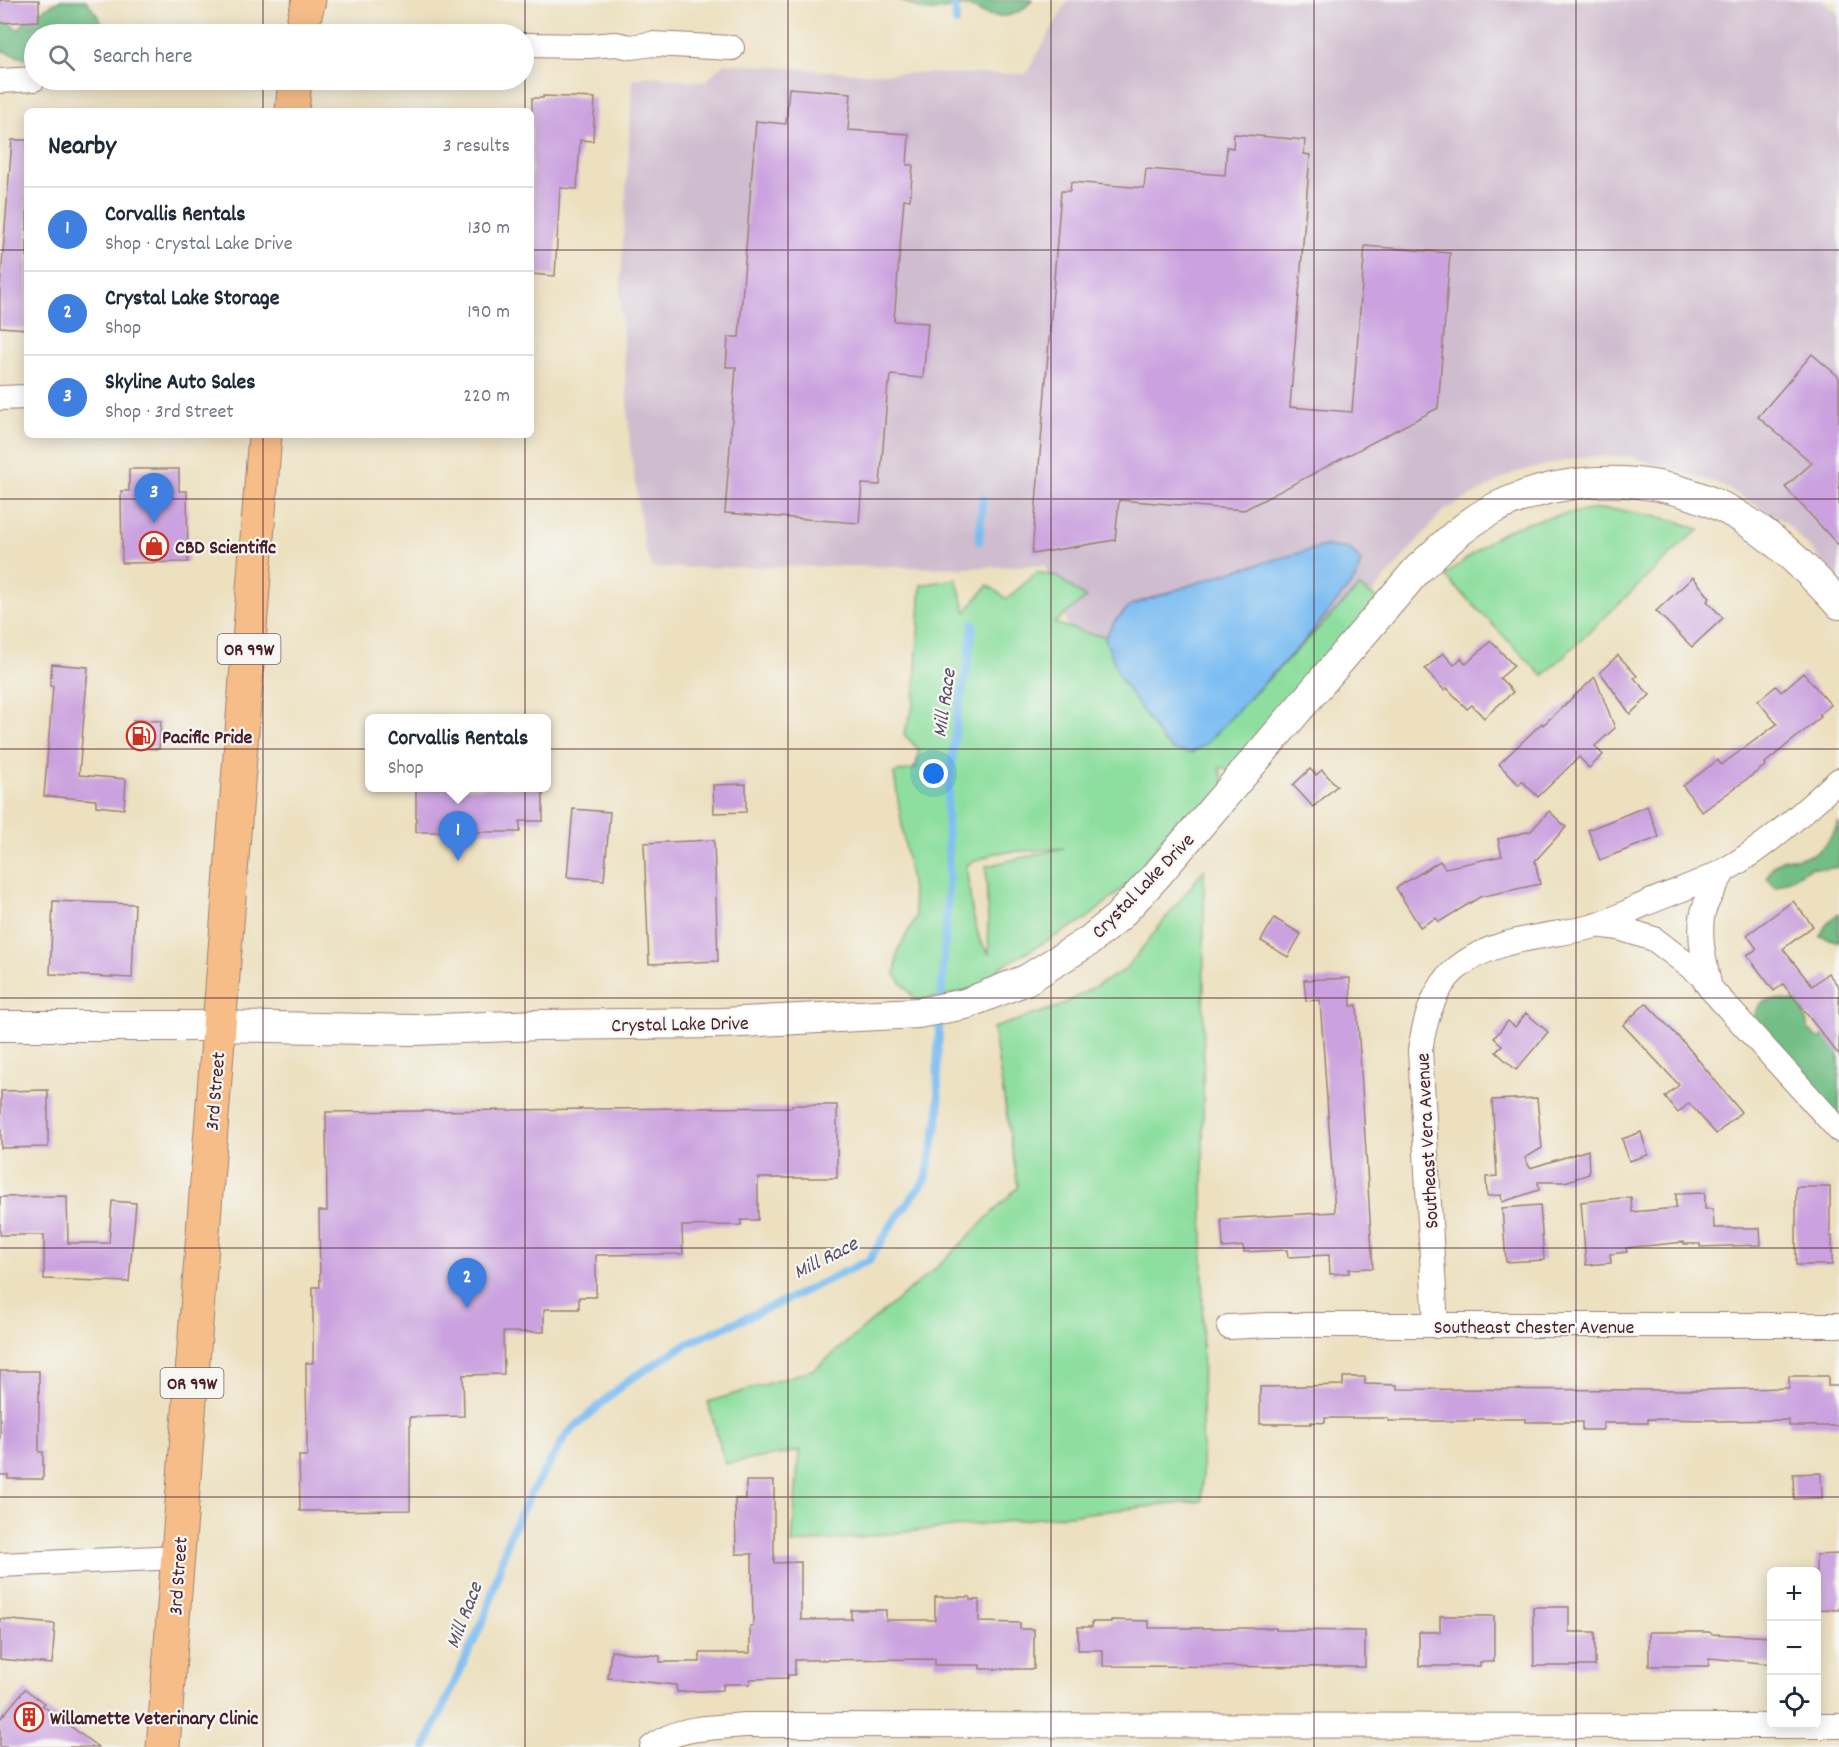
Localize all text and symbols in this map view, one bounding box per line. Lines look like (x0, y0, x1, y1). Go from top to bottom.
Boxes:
search box (24, 24, 534, 90)
icon: search (45, 41, 78, 74)
text: Search here (93, 42, 192, 73)
text: Nearby (48, 129, 116, 166)
text: 3 results (443, 133, 510, 161)
text: Corvallis Rentals (105, 200, 246, 231)
text: 1 (65, 215, 70, 243)
text: 130 m (468, 215, 510, 243)
text: Shop · Crystal Lake Drive (105, 231, 292, 259)
text: Crystal Lake Storage (105, 284, 279, 315)
text: 2 (63, 299, 72, 327)
text: 190 m (467, 299, 510, 327)
text: Shop (105, 315, 141, 343)
text: Skyline Auto Sales (105, 368, 255, 399)
text: 3 (63, 383, 72, 411)
text: 220 m (463, 383, 510, 411)
text: Shop · 3rd Street (105, 399, 234, 427)
pin: 3 (134, 474, 174, 523)
shop icon: CBD Scientific (138, 530, 170, 562)
place label: CBD Scientific (175, 535, 276, 563)
road number: OR 99W (218, 634, 280, 664)
water label: Mill Race (926, 666, 966, 740)
popup (365, 714, 551, 792)
fuel station icon: Pacific Pride (125, 720, 157, 752)
text: Corvallis Rentals (388, 724, 528, 755)
place label: Pacific Pride (162, 725, 253, 753)
text: Shop (388, 755, 424, 783)
your location (919, 759, 948, 788)
pin: 1 (438, 812, 478, 861)
street label: Crystal Lake Drive (1086, 828, 1202, 946)
street label: Crystal Lake Drive (611, 1011, 749, 1041)
street label: 3rd Street (200, 1051, 234, 1132)
street label: Southeast Vera Avenue (1410, 1052, 1448, 1229)
water label: Mill Race (789, 1230, 865, 1289)
pin: 2 (448, 1258, 486, 1308)
street label: Southeast Chester Avenue (1434, 1315, 1634, 1343)
road number: OR 99W (160, 1368, 224, 1398)
street label: 3rd Street (163, 1536, 197, 1617)
map controls (1767, 1567, 1821, 1729)
button: + (1767, 1567, 1821, 1621)
water label: Mill Race (439, 1577, 493, 1654)
button: − (1767, 1621, 1821, 1675)
button: locate (1767, 1675, 1821, 1729)
building icon: Willamette Veterinary Clinic (13, 1701, 45, 1733)
place label: Willamette Veterinary Clinic (50, 1706, 258, 1734)

